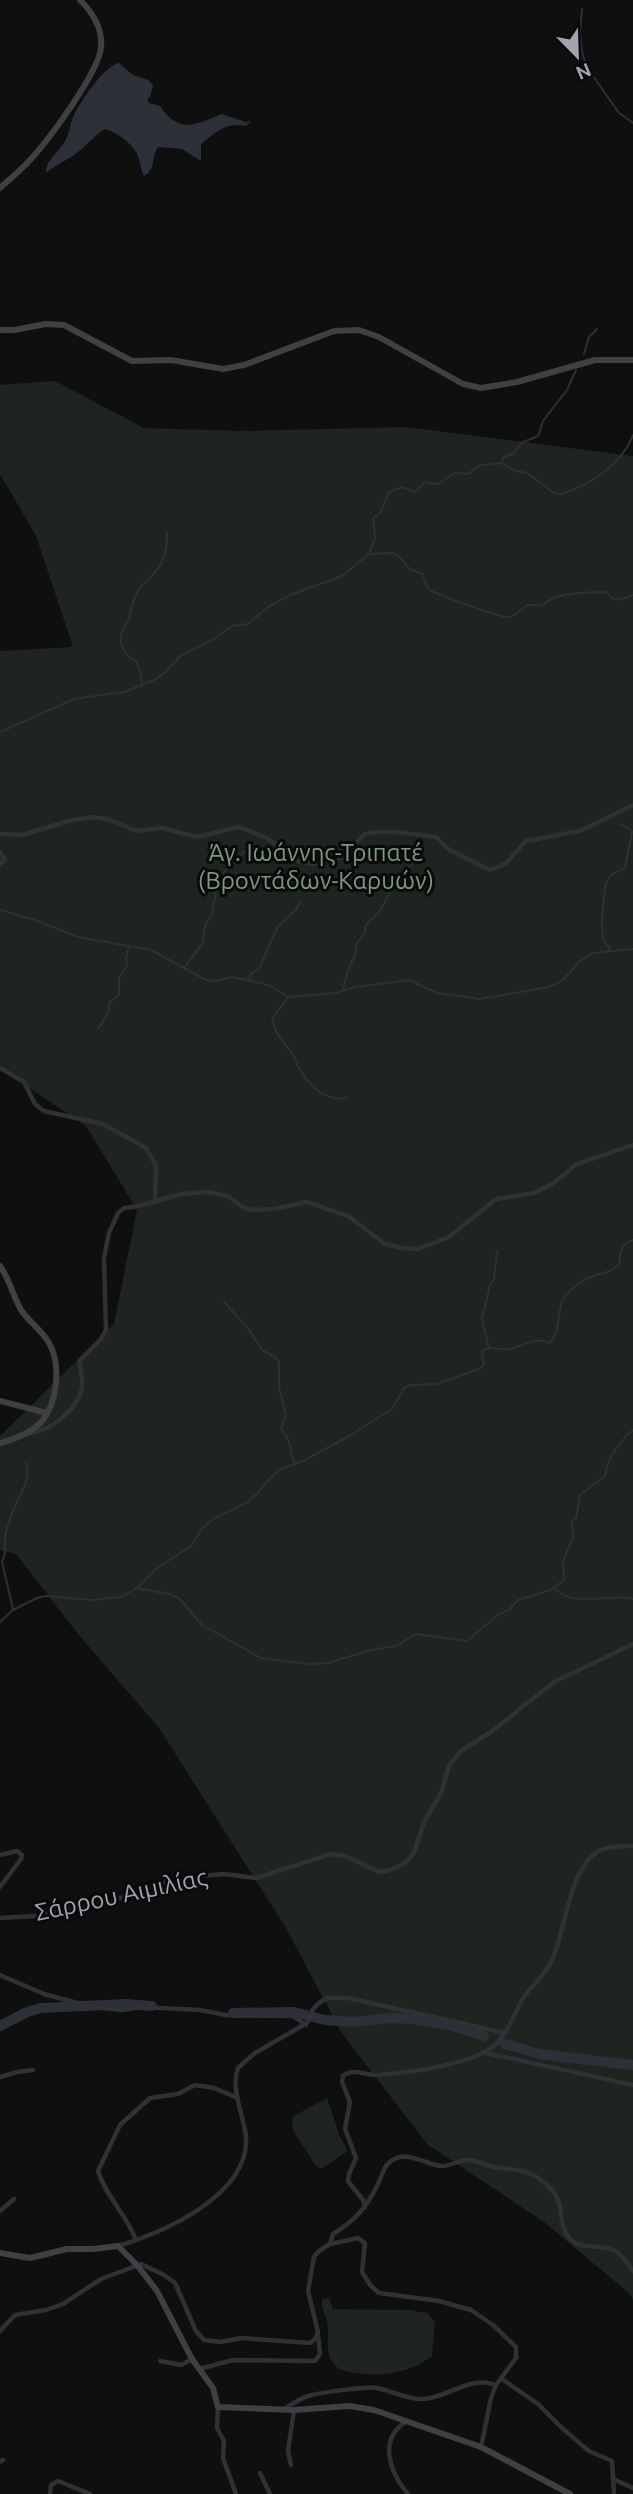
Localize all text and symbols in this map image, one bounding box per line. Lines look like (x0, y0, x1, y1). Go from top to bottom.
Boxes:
north arrow (542, 21, 612, 91)
text: N (573, 59, 594, 85)
park label: Άγ. Ιωάννης-Τριπατέ (Βροντάδων-Καρυών) (198, 839, 434, 894)
street label: Σάρρου Αιμιλίας (32, 1863, 209, 1926)

